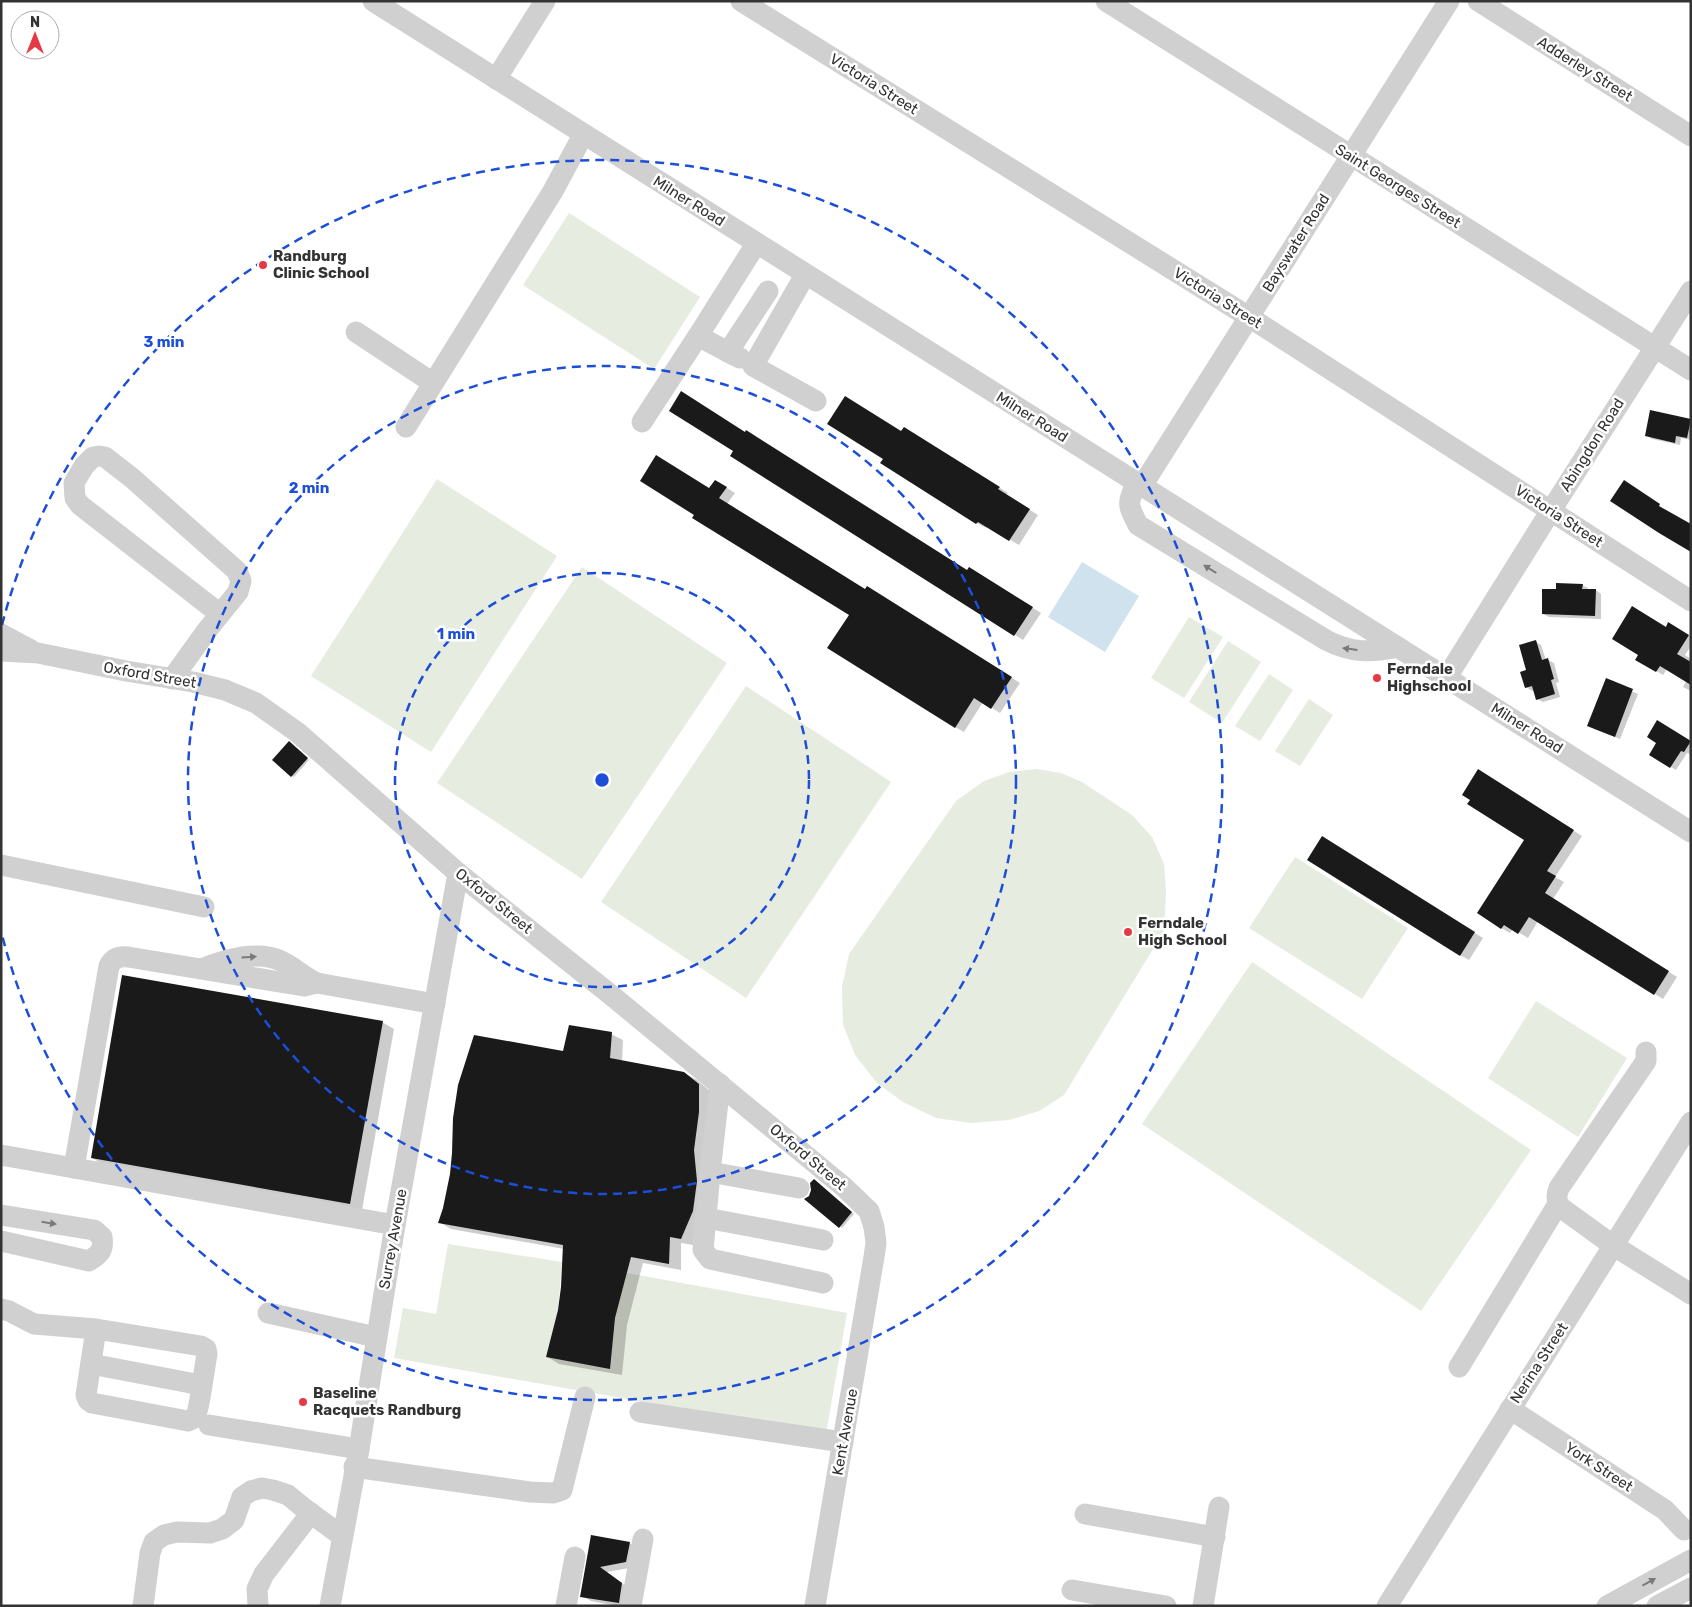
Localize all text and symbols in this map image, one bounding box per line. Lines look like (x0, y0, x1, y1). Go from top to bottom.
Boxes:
north arrow (10, 10, 60, 60)
text: N (30, 14, 40, 31)
street label: Adderley Street (1534, 33, 1636, 105)
street label: Victoria Street (826, 50, 922, 118)
street label: Saint Georges Street (1332, 140, 1464, 232)
street label: Milner Road (650, 172, 728, 230)
street label: Bayswater Road (1259, 191, 1333, 295)
place label: Randburg Clinic School (273, 247, 369, 282)
marker: Randburg Clinic School (257, 259, 269, 271)
street label: Victoria Street (1170, 264, 1266, 332)
text: 3 min (144, 333, 184, 351)
street label: Milner Road (993, 388, 1071, 446)
street label: Abingdon Road (1556, 395, 1628, 495)
text: 2 min (289, 479, 329, 497)
street label: Victoria Street (1512, 481, 1606, 551)
one-way arrow (1203, 565, 1216, 574)
text: 1 min (437, 625, 475, 643)
one-way arrow (1342, 645, 1358, 653)
street label: Oxford Street (102, 658, 198, 692)
place label: Ferndale Highschool (1387, 660, 1471, 695)
marker: Ferndale Highschool (1371, 672, 1383, 684)
street label: Milner Road (1488, 699, 1566, 757)
centre of rings (593, 771, 611, 789)
street label: Oxford Street (452, 864, 536, 938)
place label: Ferndale High School (1138, 914, 1227, 949)
marker: Ferndale High School (1122, 926, 1134, 938)
one-way arrow (241, 953, 257, 961)
street label: Oxford Street (766, 1120, 850, 1194)
street label: Surrey Avenue (375, 1187, 411, 1291)
one-way arrow (42, 1219, 58, 1227)
street label: Nerina Street (1506, 1319, 1572, 1407)
place label: Baseline Racquets Randburg (313, 1384, 461, 1419)
street label: Kent Avenue (829, 1387, 861, 1477)
marker: Baseline Racquets Randburg (297, 1396, 309, 1408)
street label: York Street (1562, 1438, 1636, 1496)
one-way arrow (1642, 1578, 1655, 1587)

